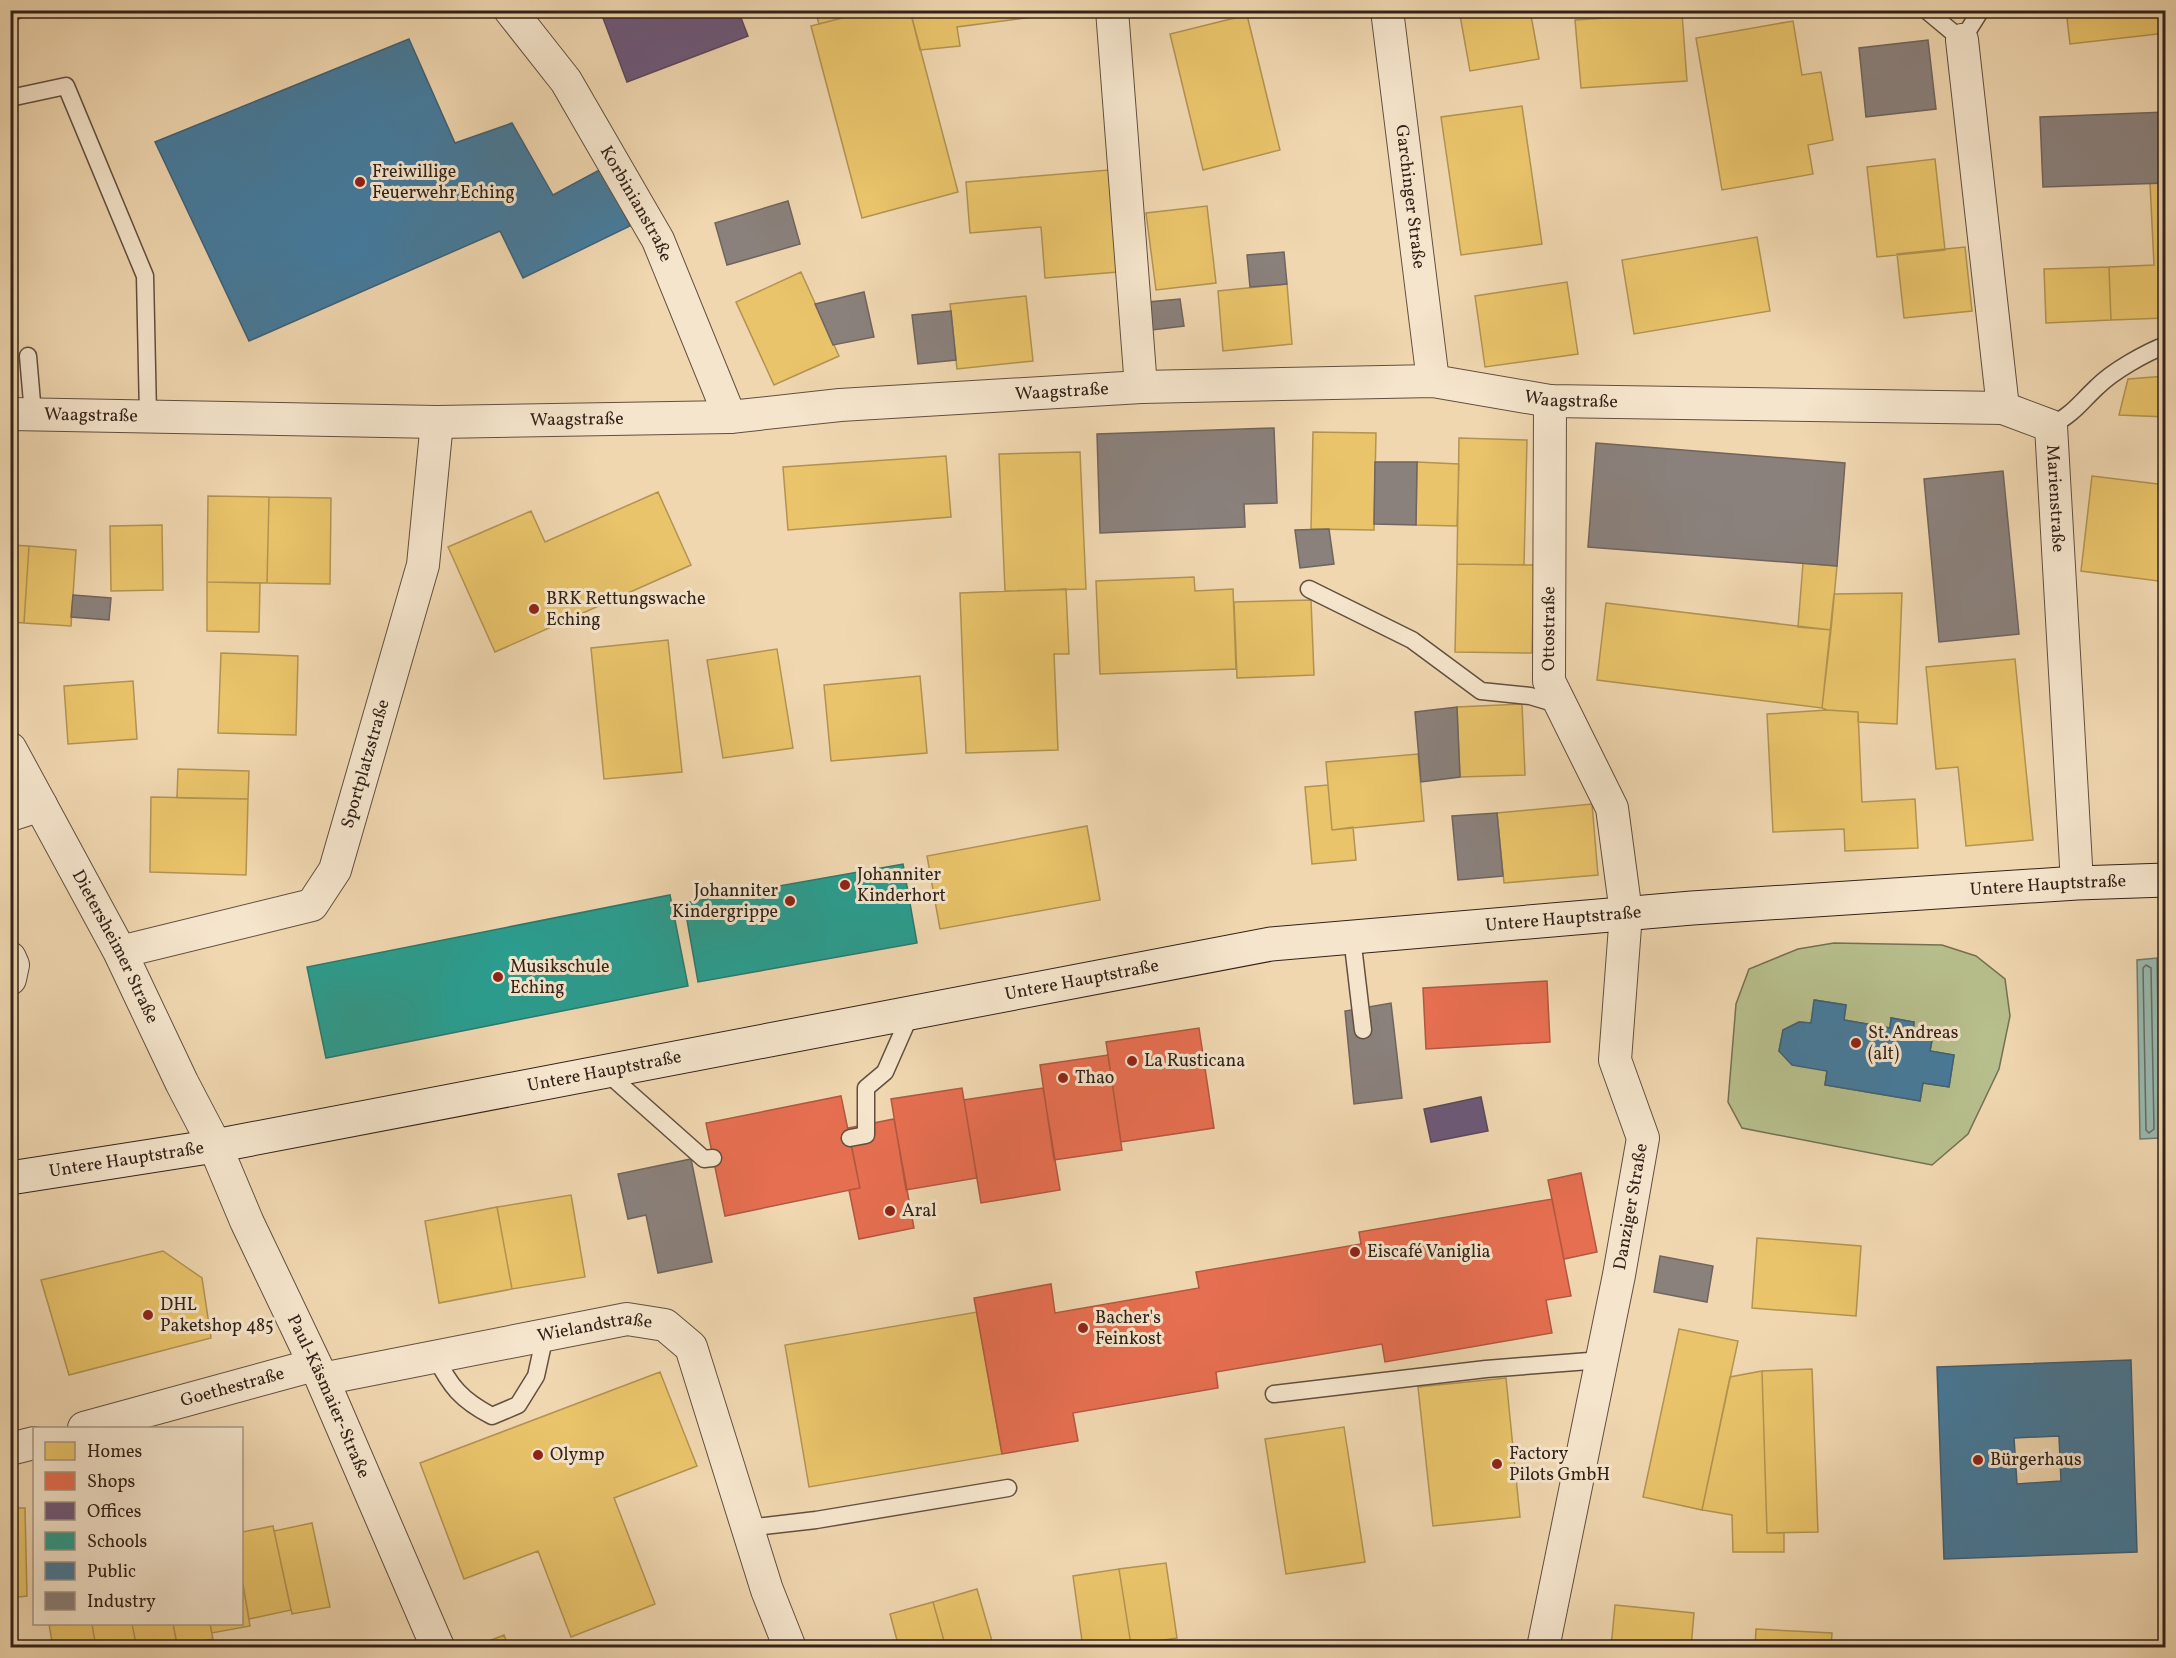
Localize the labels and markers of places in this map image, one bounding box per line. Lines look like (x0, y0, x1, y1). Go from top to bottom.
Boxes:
place label: Freiwillige Feuerwehr Eching (372, 160, 515, 206)
marker: Freiwillige Feuerwehr Eching (353, 175, 367, 189)
place label: BRK Rettungswache Eching (546, 587, 705, 633)
marker: BRK Rettungswache Eching (527, 602, 541, 616)
place label: Johanniter Kinderhort (857, 863, 946, 909)
marker: Johanniter Kinderhort (838, 878, 852, 892)
place label: Johanniter Kindergrippe (672, 879, 778, 925)
marker: Johanniter Kindergrippe (783, 894, 797, 908)
place label: Musikschule Eching (510, 955, 610, 1001)
marker: Musikschule Eching (491, 970, 505, 984)
place label: St. Andreas (alt) (1868, 1021, 1958, 1067)
marker: St. Andreas (alt) (1849, 1036, 1863, 1050)
place label: La Rusticana (1144, 1049, 1245, 1074)
marker: La Rusticana (1125, 1054, 1139, 1068)
place label: Thao (1075, 1066, 1114, 1091)
marker: Thao (1056, 1071, 1070, 1085)
place label: Aral (902, 1199, 937, 1224)
marker: Aral (883, 1204, 897, 1218)
place label: Eiscafé Vaniglia (1367, 1240, 1491, 1265)
marker: Eiscafé Vaniglia (1348, 1245, 1362, 1259)
place label: DHL Paketshop 485 (160, 1293, 274, 1339)
place label: Bacher's Feinkost (1095, 1306, 1162, 1352)
marker: DHL Paketshop 485 (141, 1308, 155, 1322)
marker: Bacher's Feinkost (1076, 1321, 1090, 1335)
place label: Factory Pilots GmbH (1509, 1442, 1610, 1488)
place label: Olymp (550, 1443, 605, 1468)
marker: Olymp (531, 1448, 545, 1462)
place label: Bürgerhaus (1990, 1448, 2082, 1473)
marker: Bürgerhaus (1971, 1453, 1985, 1467)
marker: Factory Pilots GmbH (1490, 1457, 1504, 1471)

